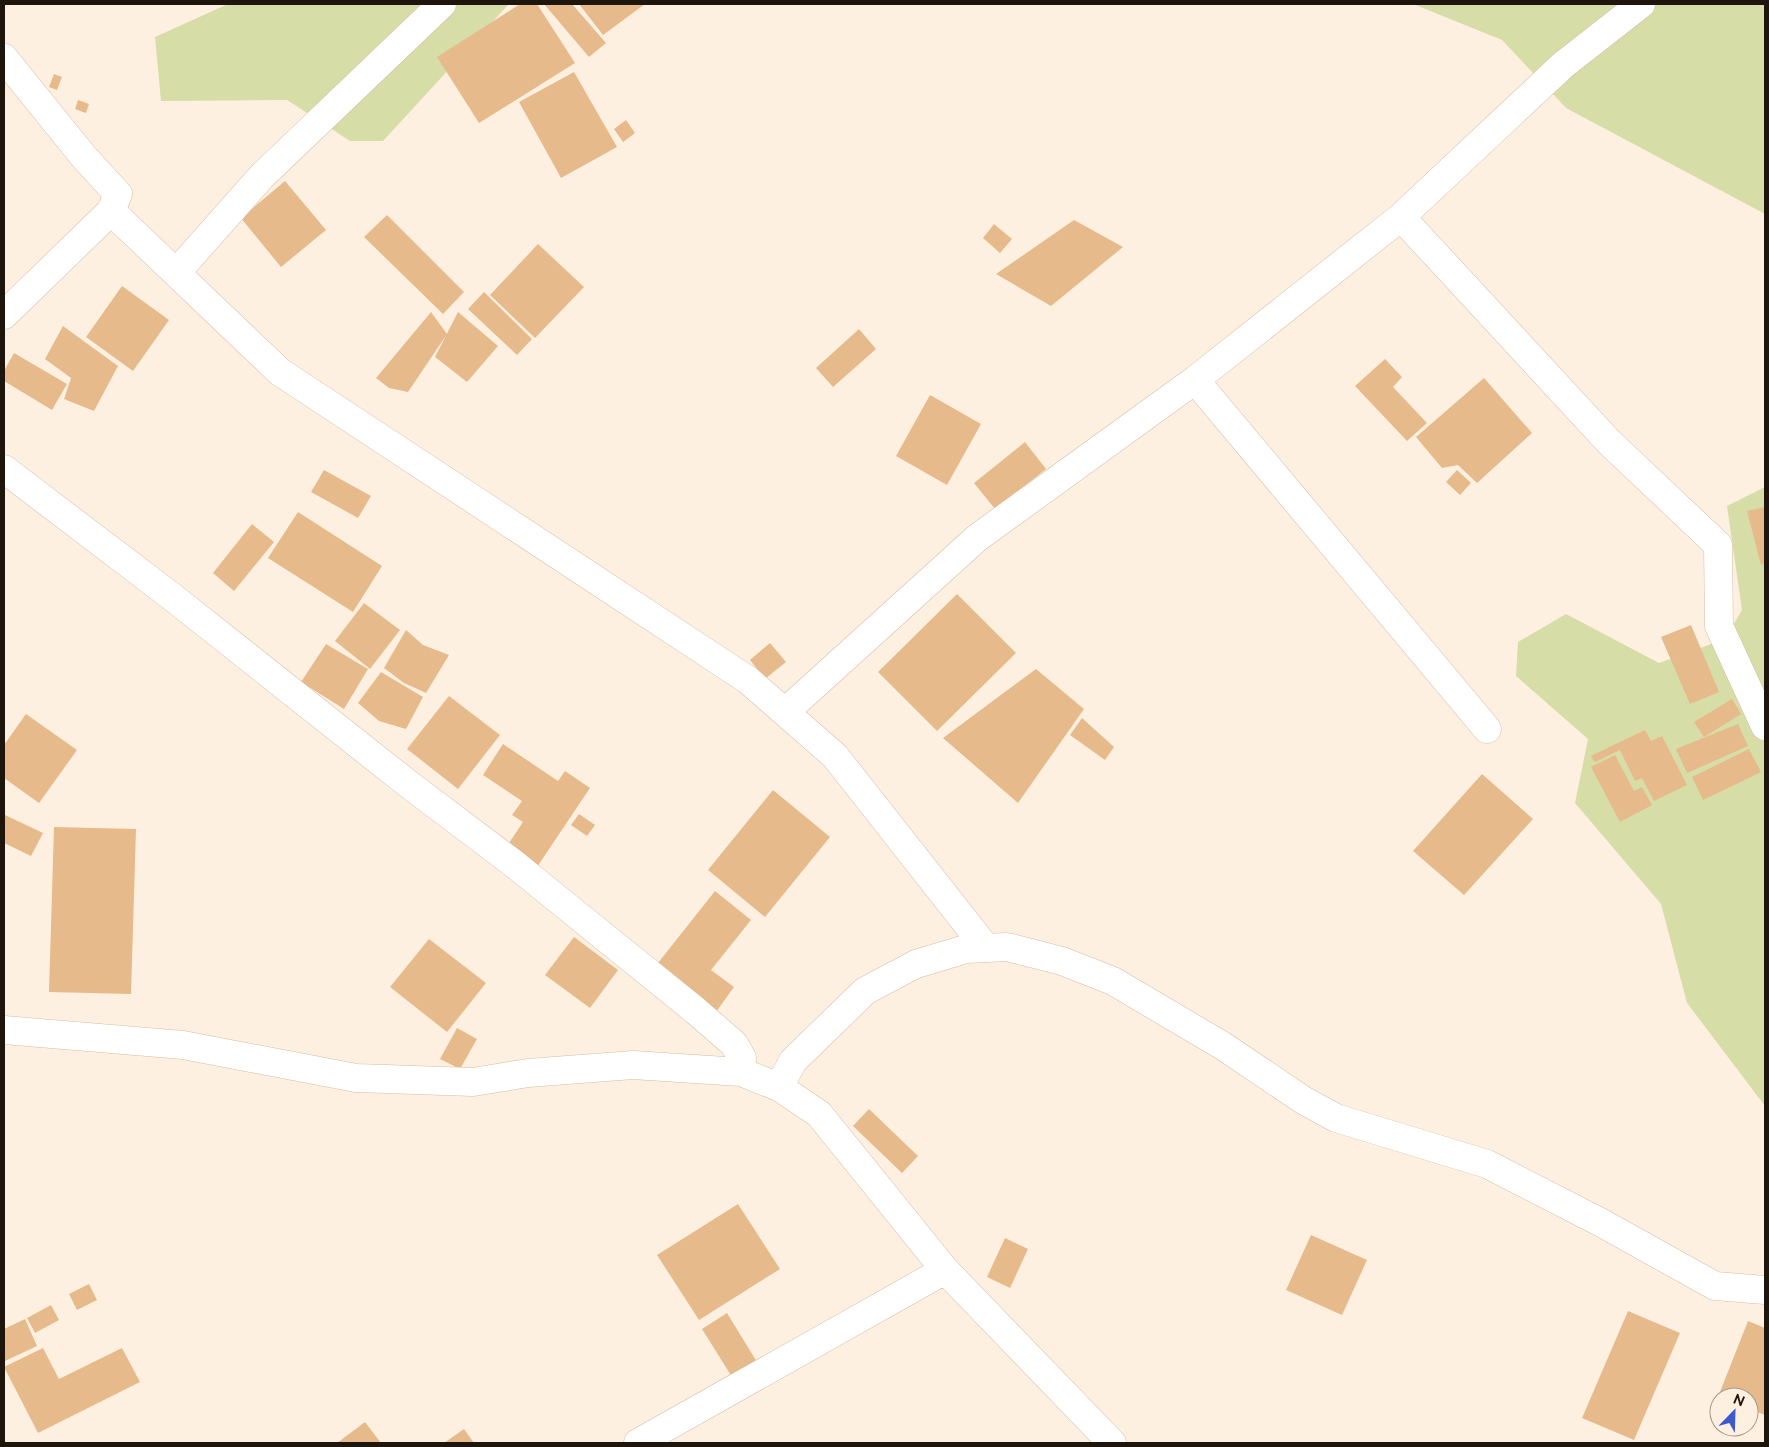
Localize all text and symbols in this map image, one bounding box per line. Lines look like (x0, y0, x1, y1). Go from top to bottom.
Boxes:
north arrow (1709, 1387, 1759, 1437)
text: N (1731, 1391, 1747, 1409)

